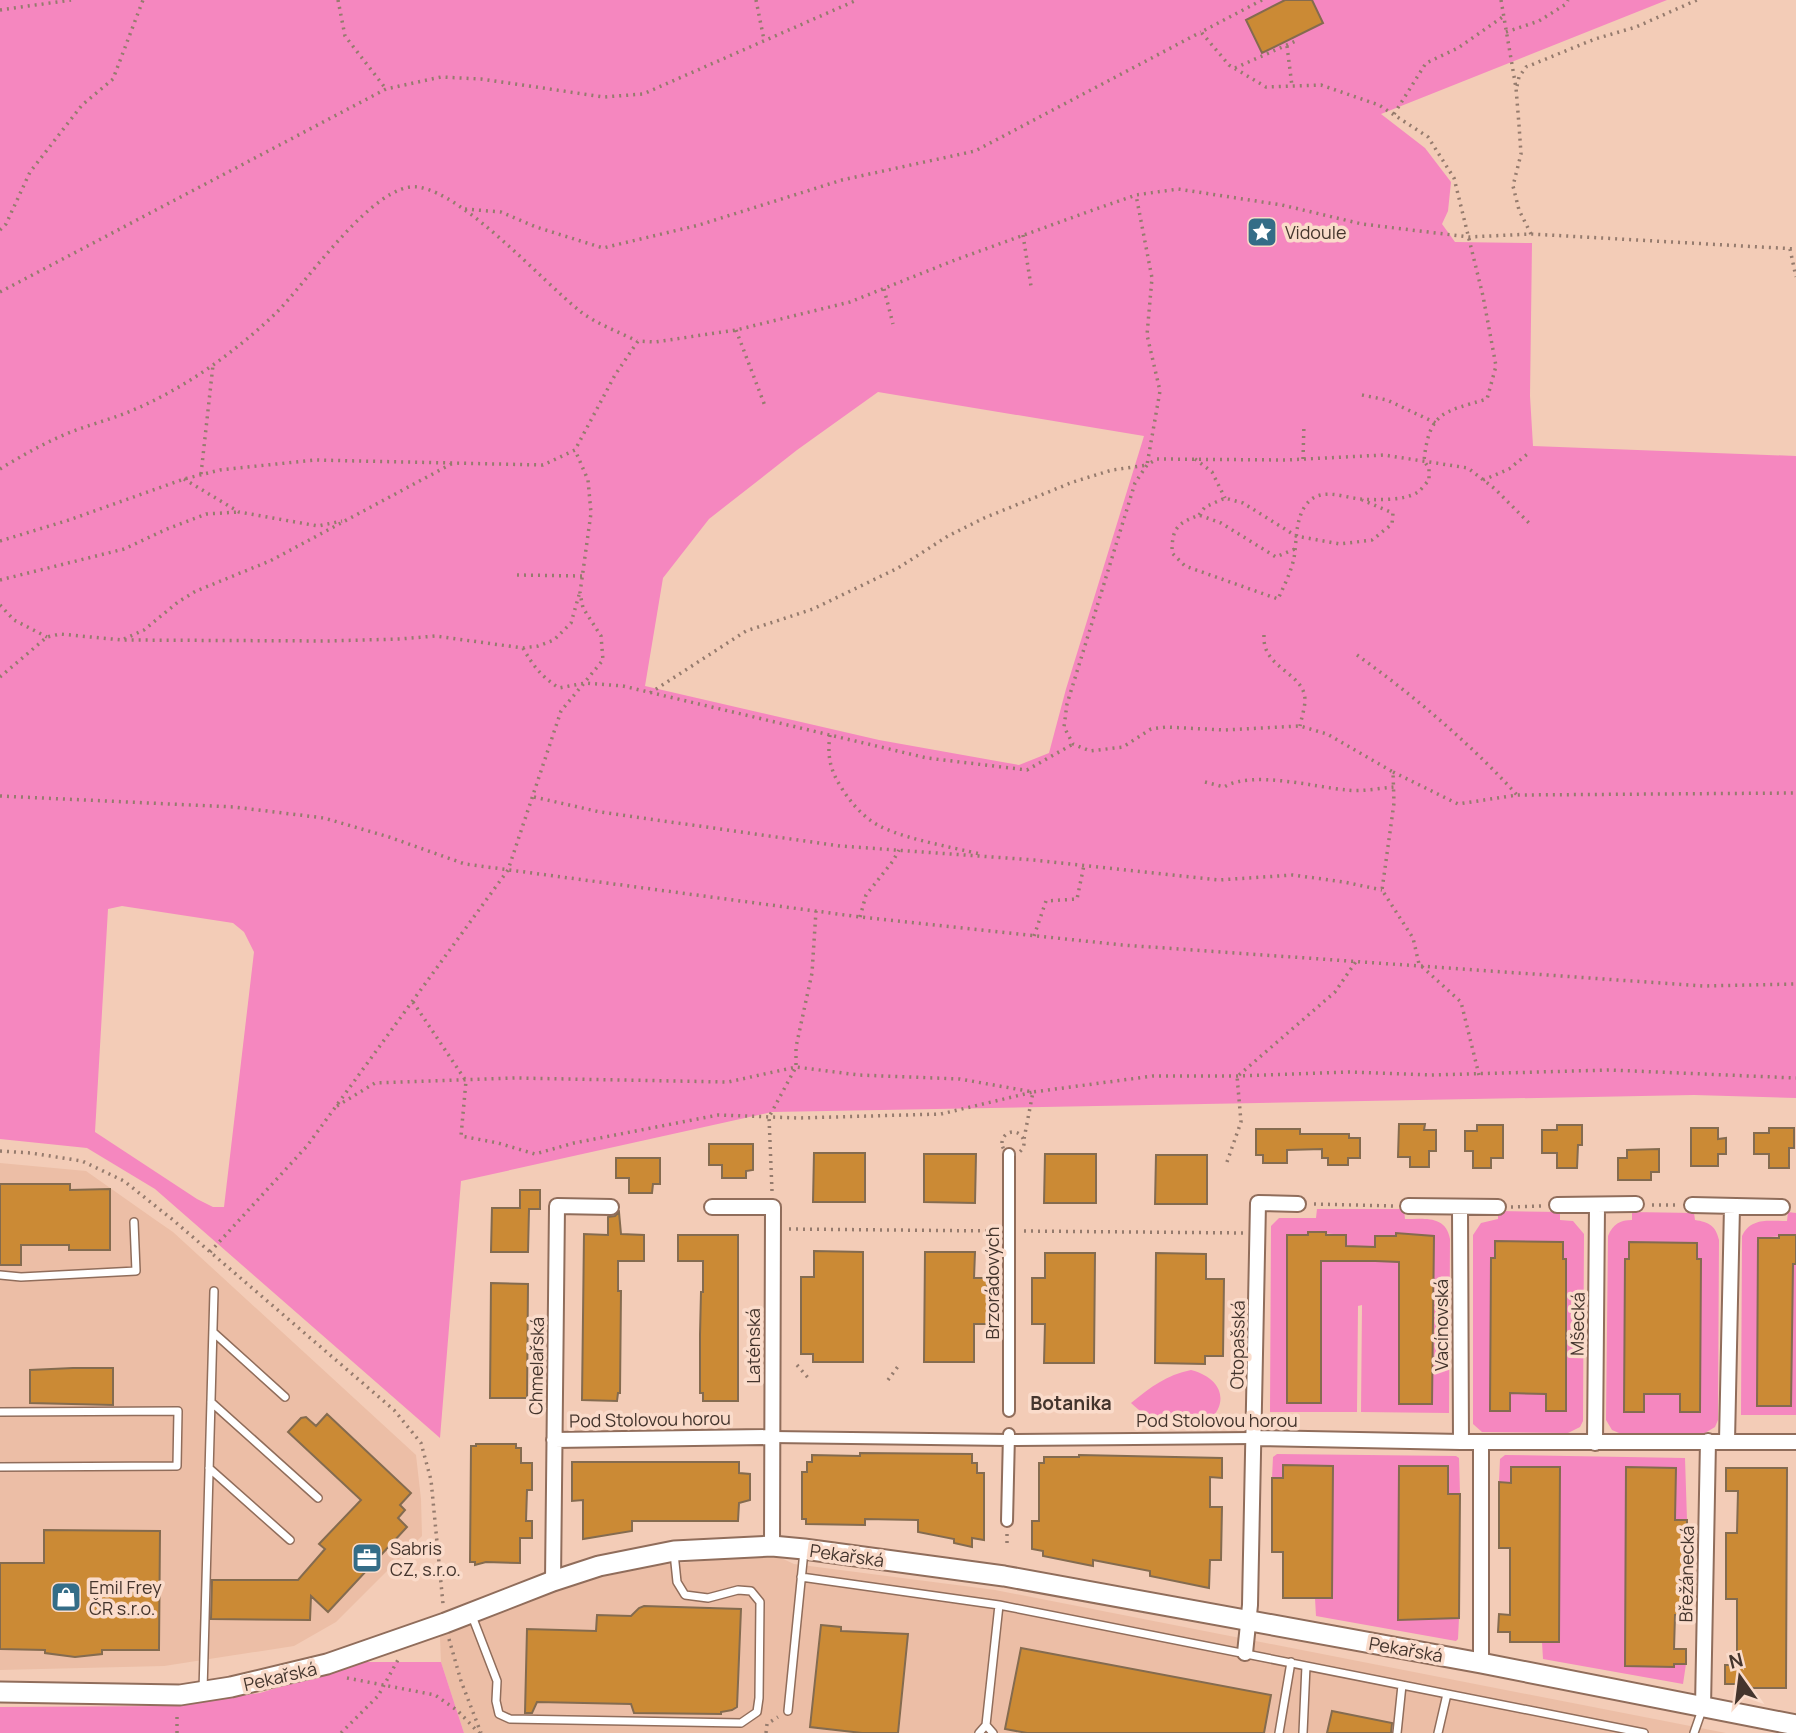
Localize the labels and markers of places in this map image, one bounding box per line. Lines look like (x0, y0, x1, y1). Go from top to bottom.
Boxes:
place icon: Vidoule (1245, 215, 1279, 249)
place label: Vidoule (1285, 220, 1346, 244)
place label: Sabris CZ, s.r.o. (390, 1536, 461, 1581)
office icon: Sabris CZ, s.r.o. (350, 1541, 384, 1575)
place label: Emil Frey ČR s.r.o. (89, 1575, 162, 1620)
shop icon: Emil Frey ČR s.r.o. (49, 1580, 83, 1614)

